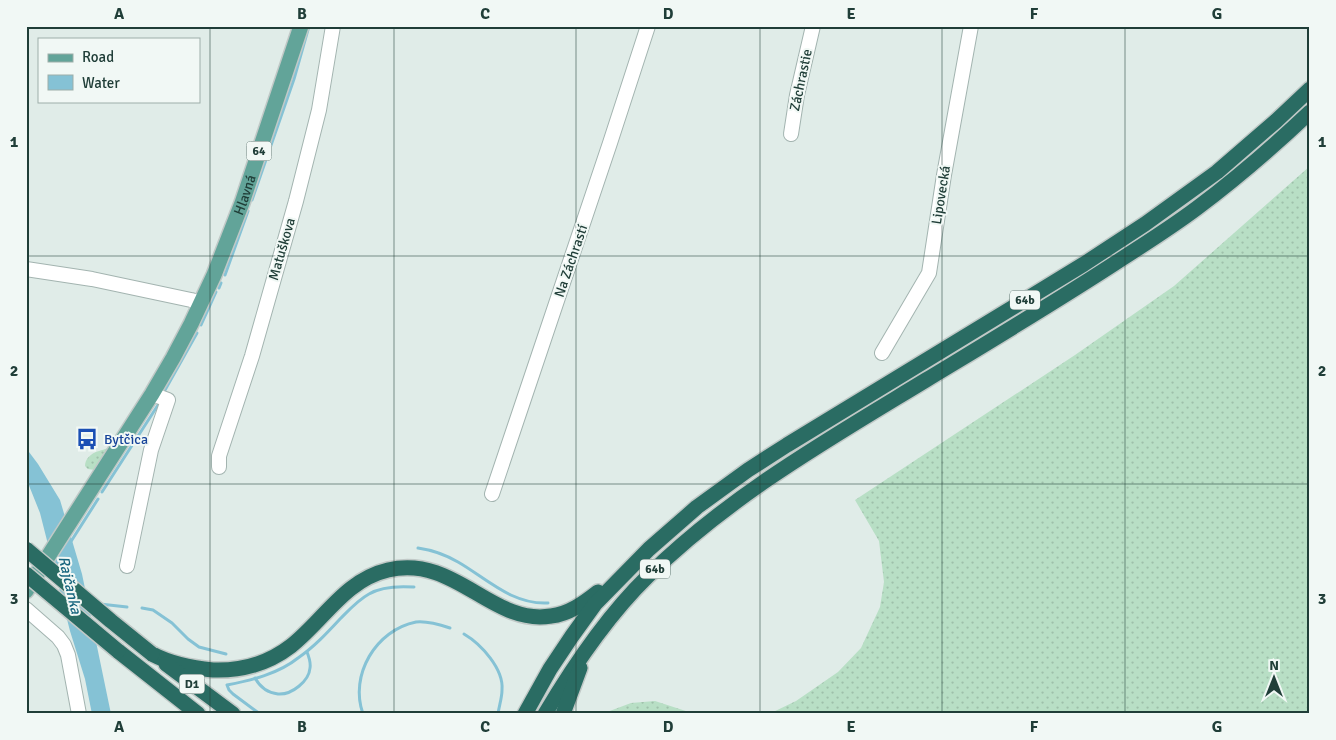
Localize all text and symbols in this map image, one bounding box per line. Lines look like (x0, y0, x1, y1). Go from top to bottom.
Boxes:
text: A (114, 4, 125, 24)
text: B (297, 4, 307, 24)
text: C (480, 4, 490, 24)
text: D (663, 4, 674, 24)
text: E (846, 4, 856, 24)
text: F (1030, 4, 1039, 24)
text: G (1212, 4, 1222, 24)
legend (38, 38, 200, 102)
street label: Záchrastie (786, 47, 816, 113)
text: Road (82, 48, 114, 66)
text: Water (82, 74, 120, 92)
text: 1 (10, 132, 19, 152)
text: 1 (1318, 132, 1327, 152)
road number: 64 (246, 142, 272, 160)
street label: Lipovecká (928, 164, 954, 226)
street label: Hlavná (230, 172, 259, 217)
street label: Matuškova (265, 216, 299, 282)
street label: Na Záchrastí (551, 222, 591, 300)
road number: 64b (1010, 290, 1040, 310)
text: 2 (10, 361, 18, 381)
text: 2 (1318, 361, 1326, 381)
bus stop icon: Bytčica (74, 426, 100, 452)
place label: Bytčica (104, 431, 148, 448)
water label: Rajčanka (55, 554, 85, 616)
road number: 64b (640, 560, 670, 578)
text: 3 (10, 589, 18, 609)
text: 3 (1318, 589, 1326, 609)
north arrow (1248, 652, 1298, 702)
text: N (1269, 657, 1279, 674)
road number: D1 (180, 674, 204, 694)
text: A (114, 717, 125, 737)
text: B (297, 717, 307, 737)
text: C (480, 717, 490, 737)
text: D (663, 717, 674, 737)
text: E (846, 717, 856, 737)
text: F (1030, 717, 1039, 737)
text: G (1212, 717, 1222, 737)

